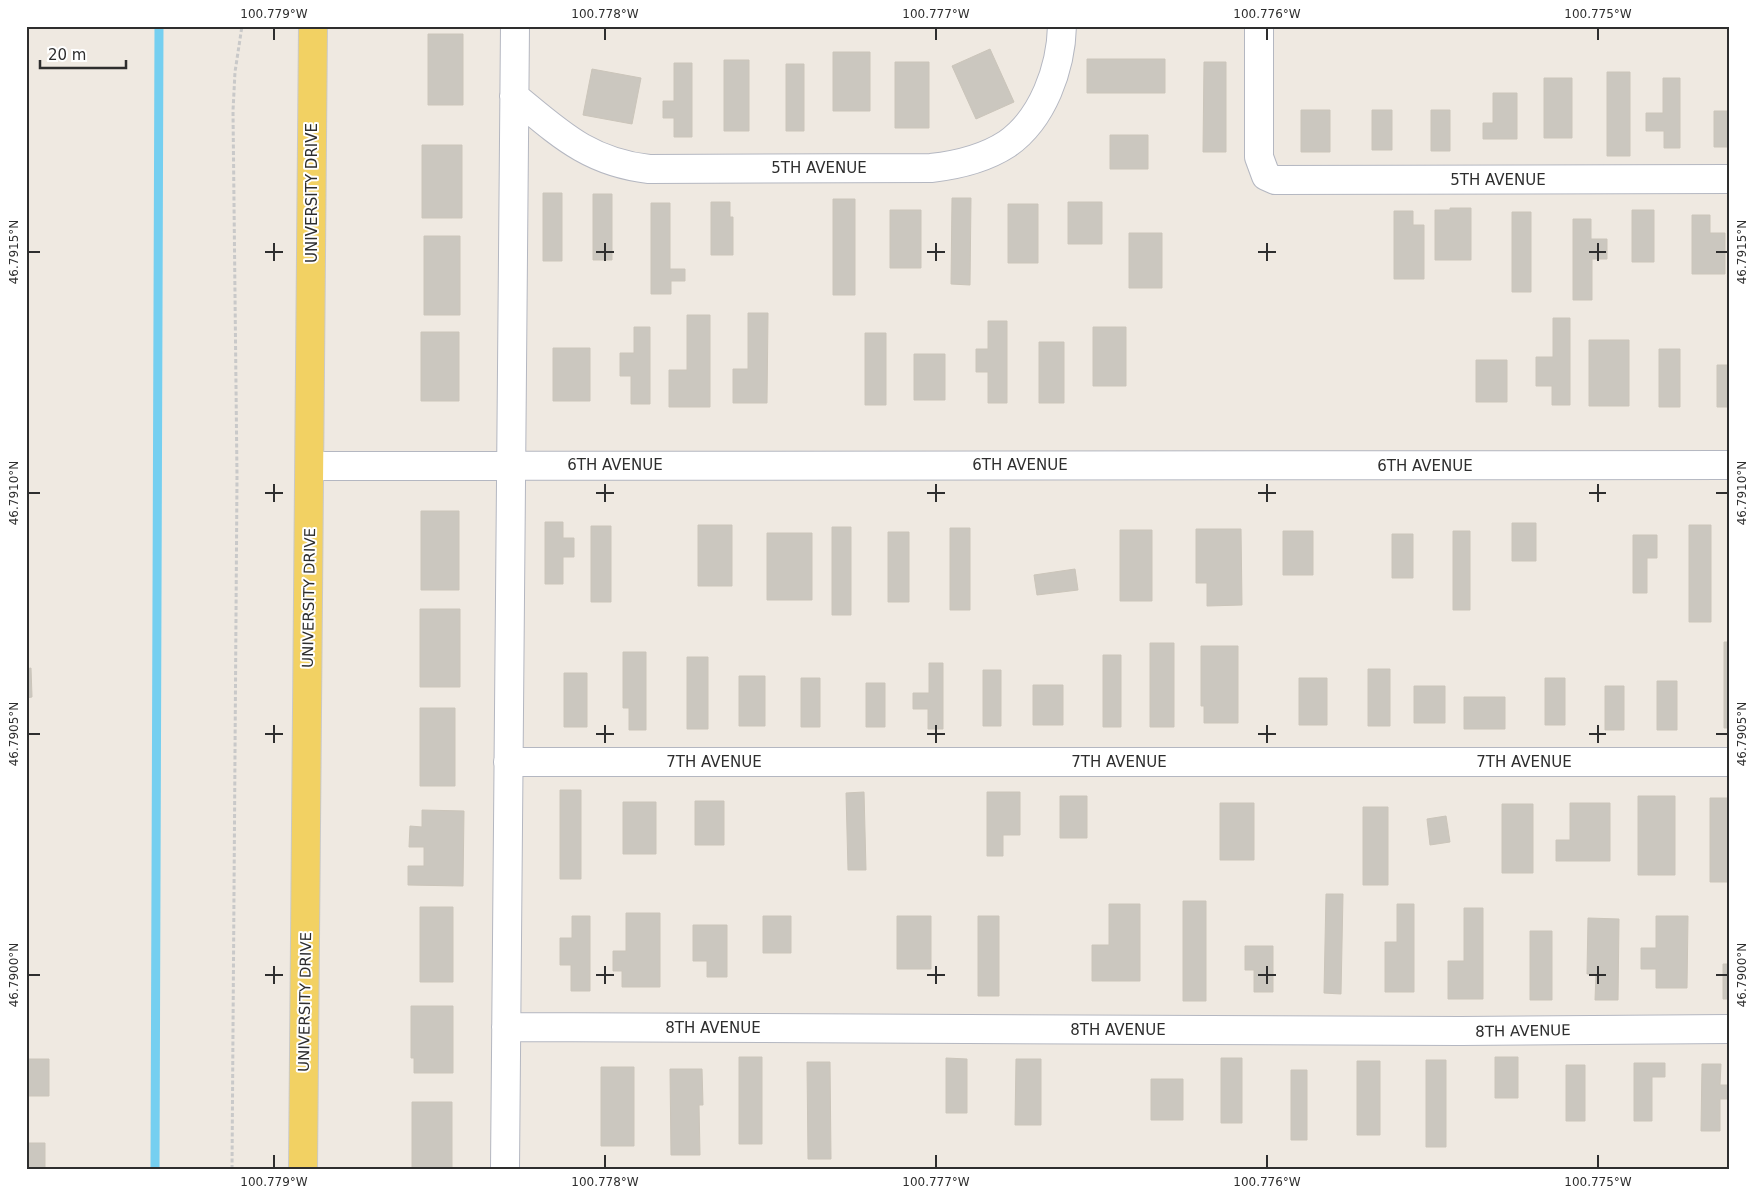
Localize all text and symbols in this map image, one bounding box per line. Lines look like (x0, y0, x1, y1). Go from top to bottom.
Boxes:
text: 100.779°W (240, 7, 308, 21)
text: 100.778°W (571, 7, 639, 21)
text: 100.777°W (902, 7, 970, 21)
text: 100.776°W (1233, 7, 1301, 21)
text: 100.775°W (1564, 7, 1632, 21)
scale bar (40, 38, 126, 70)
text: 20 m (48, 46, 86, 64)
street label: UNIVERSITY DRIVE (303, 123, 321, 263)
street label: 5TH AVENUE (771, 159, 867, 177)
street label: 5TH AVENUE (1450, 171, 1546, 189)
text: 46.7915°N (7, 220, 21, 284)
text: 46.7915°N (1735, 220, 1749, 284)
street label: 6TH AVENUE (567, 456, 663, 474)
street label: 6TH AVENUE (972, 456, 1068, 474)
street label: 6TH AVENUE (1377, 457, 1473, 475)
text: 46.7910°N (7, 461, 21, 525)
text: 46.7910°N (1735, 461, 1749, 525)
street label: UNIVERSITY DRIVE (299, 528, 319, 668)
text: 46.7905°N (7, 702, 21, 766)
text: 46.7905°N (1735, 702, 1749, 766)
street label: 7TH AVENUE (666, 753, 762, 771)
street label: 7TH AVENUE (1071, 753, 1167, 771)
street label: 7TH AVENUE (1476, 753, 1572, 771)
street label: UNIVERSITY DRIVE (295, 932, 315, 1072)
text: 46.7900°N (7, 943, 21, 1007)
text: 46.7900°N (1735, 943, 1749, 1007)
street label: 8TH AVENUE (665, 1019, 761, 1037)
street label: 8TH AVENUE (1070, 1021, 1166, 1039)
street label: 8TH AVENUE (1475, 1021, 1571, 1041)
text: 100.779°W (240, 1175, 308, 1189)
text: 100.778°W (571, 1175, 639, 1189)
text: 100.777°W (902, 1175, 970, 1189)
text: 100.776°W (1233, 1175, 1301, 1189)
text: 100.775°W (1564, 1175, 1632, 1189)

